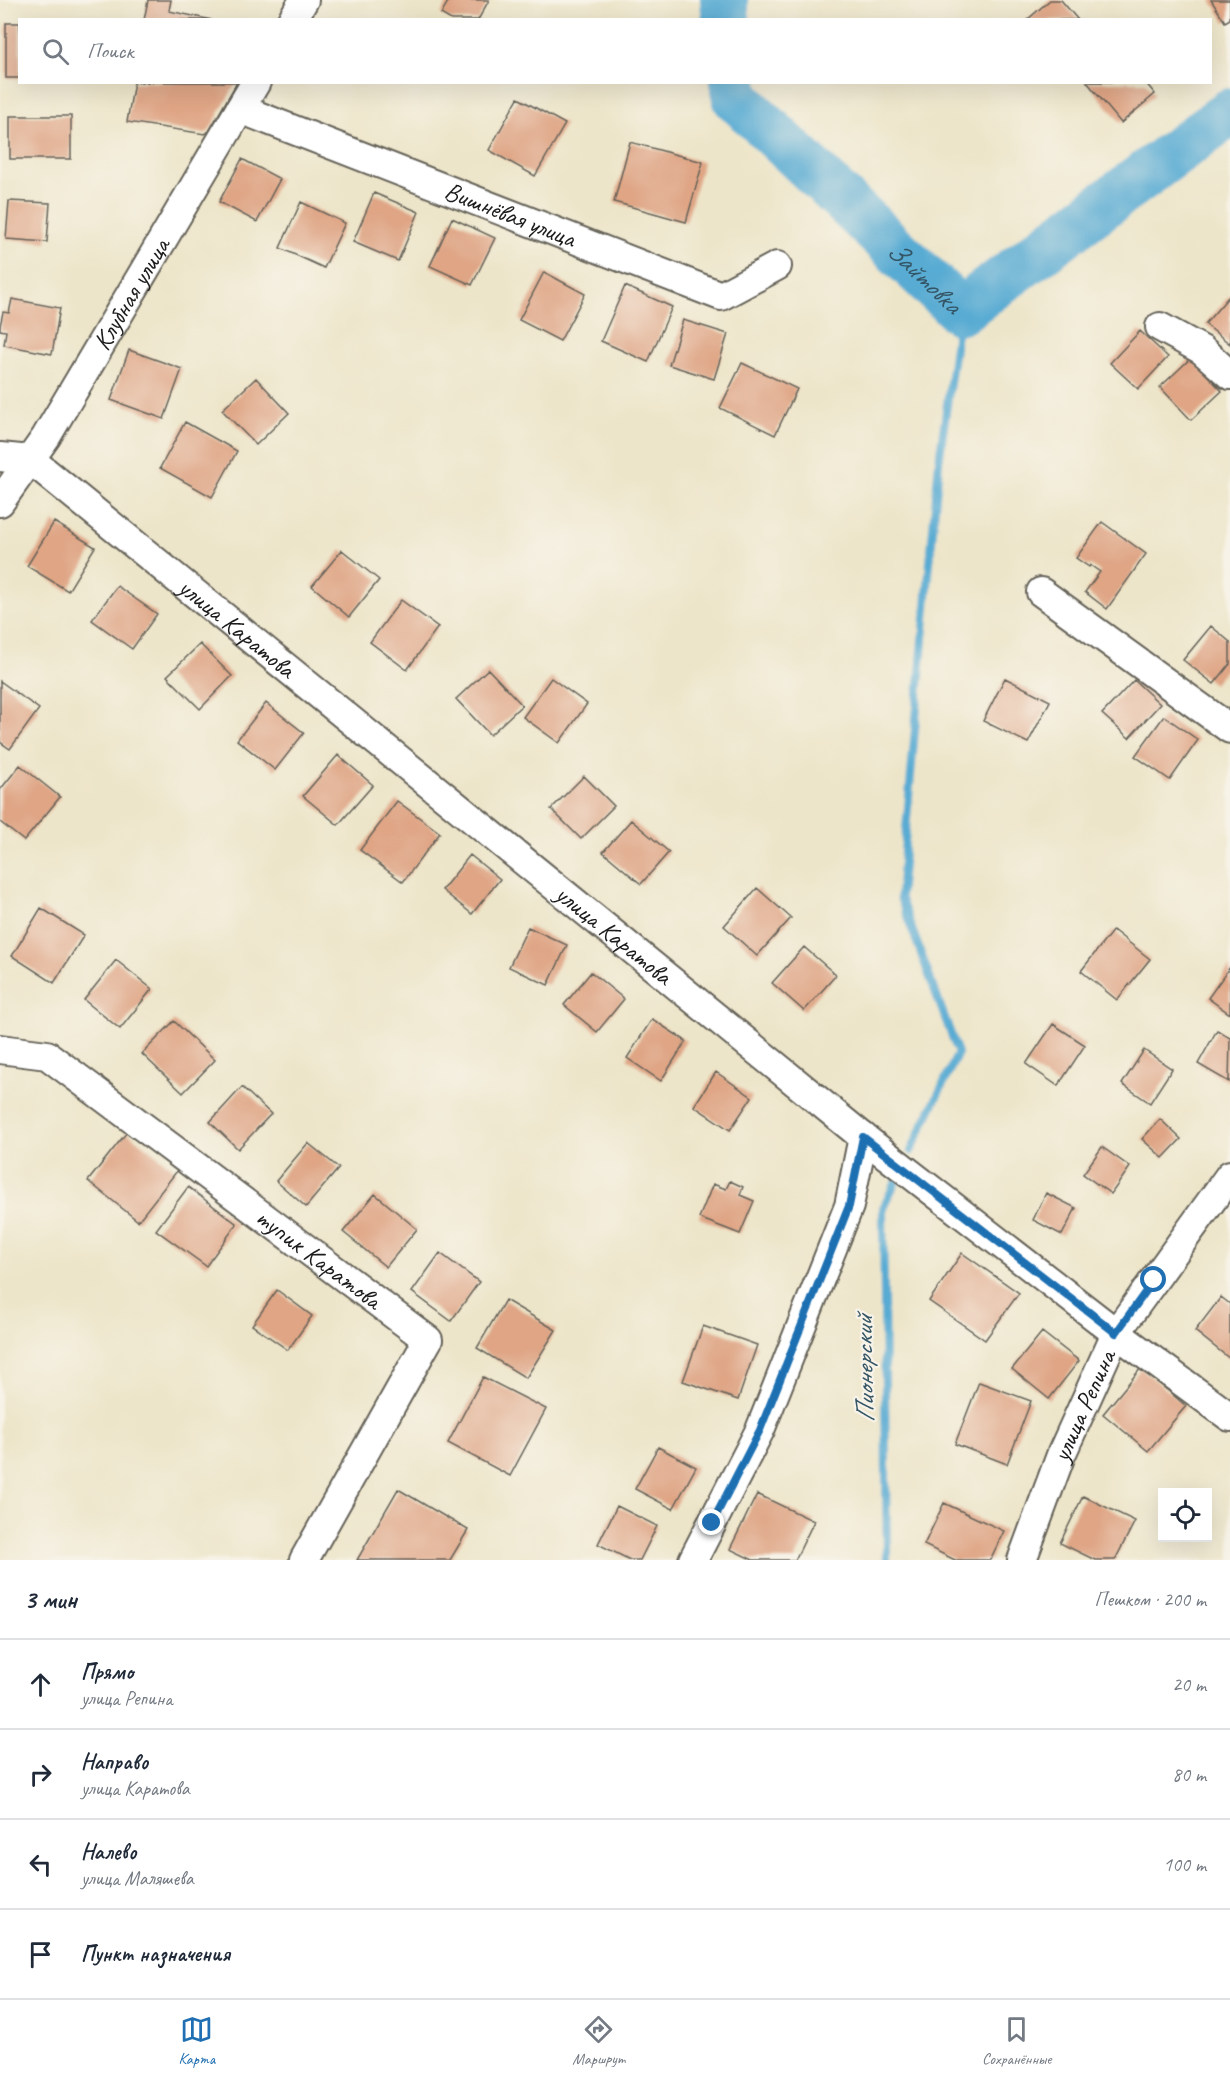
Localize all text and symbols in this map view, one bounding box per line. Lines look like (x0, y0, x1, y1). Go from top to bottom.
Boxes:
search box (18, 18, 1212, 84)
icon: search (39, 35, 72, 68)
text: Поиск (87, 37, 133, 65)
street label: Вишнёвая улица (440, 174, 582, 255)
street label: Клубная улица (85, 230, 178, 356)
water label: Зайтовка (880, 234, 970, 322)
street label: улица Каратова (171, 569, 304, 686)
street label: улица Каратова (547, 876, 681, 993)
street label: тупик Каратова (249, 1201, 390, 1318)
route start (1140, 1266, 1166, 1292)
water label: Пионерский (846, 1309, 882, 1423)
street label: улица Репина (1043, 1343, 1124, 1468)
map controls (1158, 1488, 1212, 1542)
button: locate (1158, 1488, 1212, 1542)
route end (698, 1509, 724, 1535)
text: 3 мин (24, 1583, 77, 1616)
text: Пешком · 200 m (1094, 1587, 1206, 1612)
text: Прямо (81, 1658, 133, 1686)
icon: ahead (24, 1668, 57, 1701)
text: 20 m (1172, 1672, 1206, 1697)
text: улица Репина (81, 1686, 172, 1711)
text: Направо (81, 1748, 148, 1776)
icon: right (24, 1758, 57, 1791)
text: 80 m (1172, 1762, 1206, 1787)
text: улица Каратова (81, 1776, 189, 1801)
text: Налево (81, 1838, 137, 1866)
icon: left (24, 1848, 57, 1881)
text: 100 m (1163, 1852, 1206, 1877)
text: улица Маляшева (81, 1866, 193, 1891)
icon: arrive (24, 1938, 57, 1971)
text: Пункт назначения (81, 1940, 230, 1968)
tab: Карта (179, 2013, 215, 2069)
tab: Маршрут (572, 2013, 625, 2069)
tab: Сохранённые (982, 2013, 1051, 2069)

